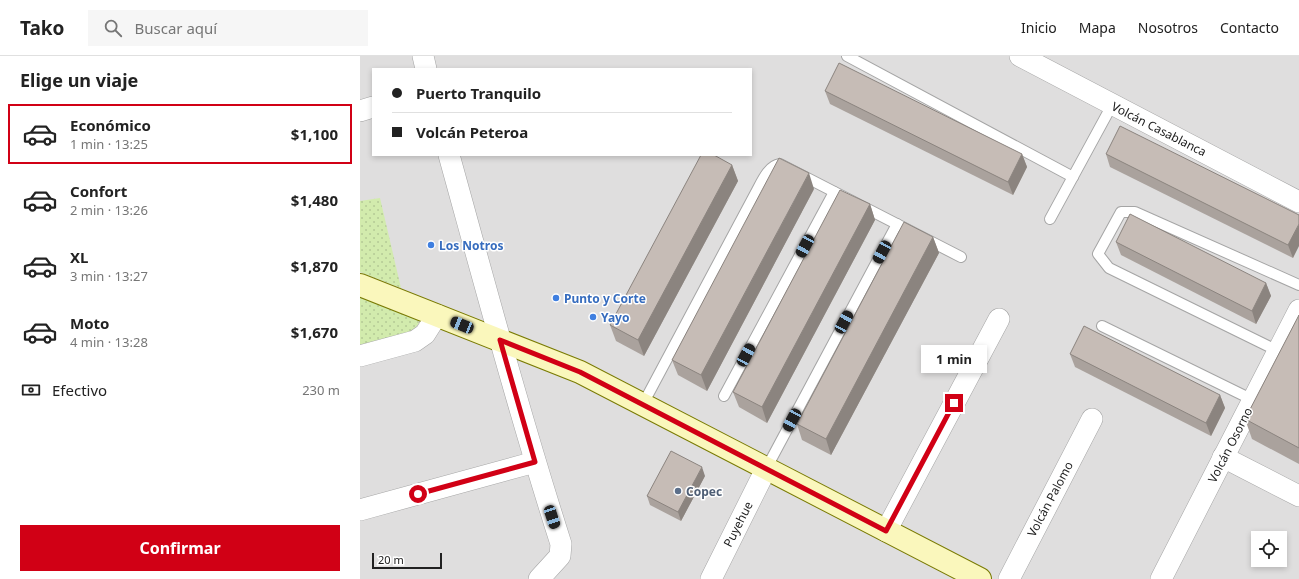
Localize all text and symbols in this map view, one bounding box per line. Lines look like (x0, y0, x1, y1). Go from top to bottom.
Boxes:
search box (88, 10, 368, 46)
text: Tako (20, 15, 64, 41)
icon: search (102, 17, 124, 39)
text: Buscar aquí (134, 18, 217, 38)
text: Inicio (1021, 18, 1057, 37)
text: Mapa (1079, 18, 1116, 37)
text: Nosotros (1138, 18, 1198, 37)
text: Contacto (1220, 18, 1279, 37)
text: Elige un viaje (20, 68, 138, 92)
text: Puerto Tranquilo (416, 83, 541, 103)
street label: Volcán Casablanca (1109, 98, 1209, 160)
text: Económico (70, 115, 151, 135)
icon: car (22, 116, 58, 152)
text: Volcán Peteroa (416, 122, 528, 142)
text: $1,100 (291, 124, 338, 144)
text: 1 min · 13:25 (70, 135, 148, 153)
text: Confort (70, 181, 127, 201)
icon: car (22, 182, 58, 218)
text: $1,480 (291, 190, 338, 210)
text: 2 min · 13:26 (70, 201, 148, 219)
car (794, 233, 816, 259)
place label: Los Notros (439, 237, 503, 254)
car (871, 239, 893, 265)
marker: Los Notros (426, 240, 436, 250)
text: XL (70, 247, 88, 267)
icon: car (22, 248, 58, 284)
text: $1,870 (291, 256, 338, 276)
text: 3 min · 13:27 (70, 267, 148, 285)
place label: Punto y Corte (564, 290, 646, 307)
marker: Punto y Corte (551, 293, 561, 303)
place label: Yayo (601, 309, 629, 326)
car (833, 309, 855, 335)
marker: Yayo (588, 312, 598, 322)
text: Moto (70, 313, 109, 333)
icon: car (22, 314, 58, 350)
car (449, 315, 475, 335)
text: $1,670 (291, 322, 338, 342)
text: 4 min · 13:28 (70, 333, 148, 351)
car (735, 342, 757, 368)
callout: 1 min (921, 345, 987, 373)
text: 1 min (936, 350, 972, 368)
icon: cash (20, 379, 42, 401)
text: Efectivo (52, 380, 107, 400)
text: 230 m (302, 381, 340, 399)
route end (945, 394, 963, 412)
street label: Volcán Osorno (1204, 404, 1256, 486)
car (781, 407, 803, 433)
street label: Volcán Palomo (1023, 458, 1077, 540)
place label: Copec (686, 483, 722, 500)
route start (409, 485, 427, 503)
marker: Copec (673, 486, 683, 496)
street label: Puyehue (719, 498, 757, 550)
car (543, 504, 561, 530)
button: Confirmar (20, 525, 340, 571)
map controls (1251, 531, 1287, 567)
button: locate (1251, 531, 1287, 567)
scale bar (372, 551, 442, 570)
text: 20 m (378, 552, 404, 567)

